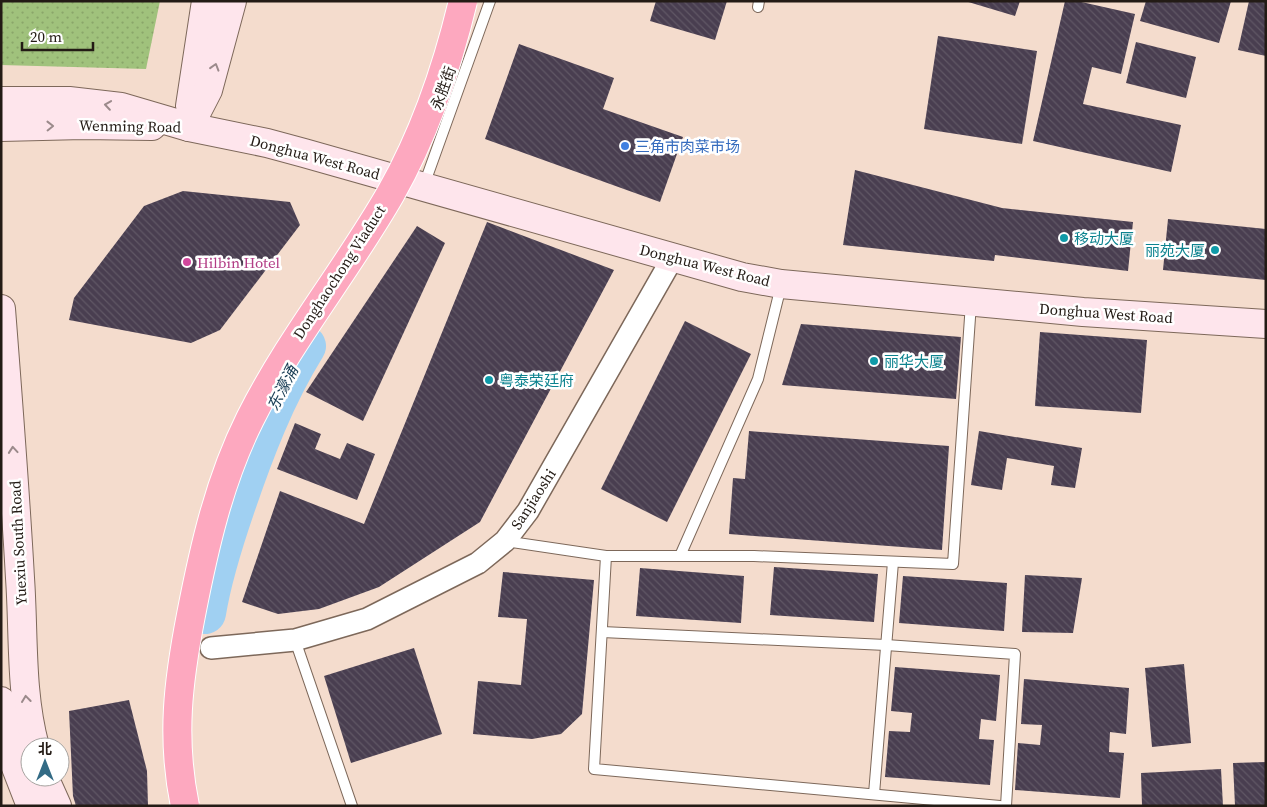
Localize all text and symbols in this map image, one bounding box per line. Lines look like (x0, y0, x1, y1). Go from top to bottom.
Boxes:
scale bar (22, 20, 94, 52)
text: 20 m (30, 26, 62, 47)
one-way arrow (210, 63, 220, 71)
street label: 永胜街 (425, 63, 461, 113)
one-way arrow (104, 100, 112, 111)
street label: Wenming Road (79, 115, 182, 137)
one-way arrow (46, 121, 54, 131)
street label: Donghua West Road (248, 130, 383, 185)
place label: 三角市肉菜市场 (635, 136, 740, 157)
marker: 三角市肉菜市场 (619, 140, 631, 152)
street label: Donghaochong Viaduct (288, 201, 390, 343)
place label: 移动大厦 (1074, 228, 1134, 249)
marker: 移动大厦 (1058, 232, 1070, 244)
street label: Donghua West Road (638, 239, 773, 291)
place label: 丽苑大厦 (1145, 240, 1205, 261)
marker: 丽苑大厦 (1209, 244, 1221, 256)
place label: Hilbin Hotel (197, 252, 280, 273)
marker: Hilbin Hotel (181, 256, 193, 268)
street label: Donghua West Road (1039, 298, 1174, 328)
place label: 丽华大厦 (884, 351, 944, 372)
marker: 丽华大厦 (868, 355, 880, 367)
water label: 东濠涌 (261, 360, 304, 414)
place label: 粤泰荣廷府 (499, 370, 574, 391)
marker: 粤泰荣廷府 (483, 374, 495, 386)
one-way arrow (8, 445, 19, 453)
street label: Sanjiaoshi (505, 464, 561, 534)
street label: Yuexiu South Road (4, 480, 32, 606)
one-way arrow (21, 695, 32, 703)
north arrow (20, 737, 70, 787)
text: 北 (38, 739, 52, 759)

